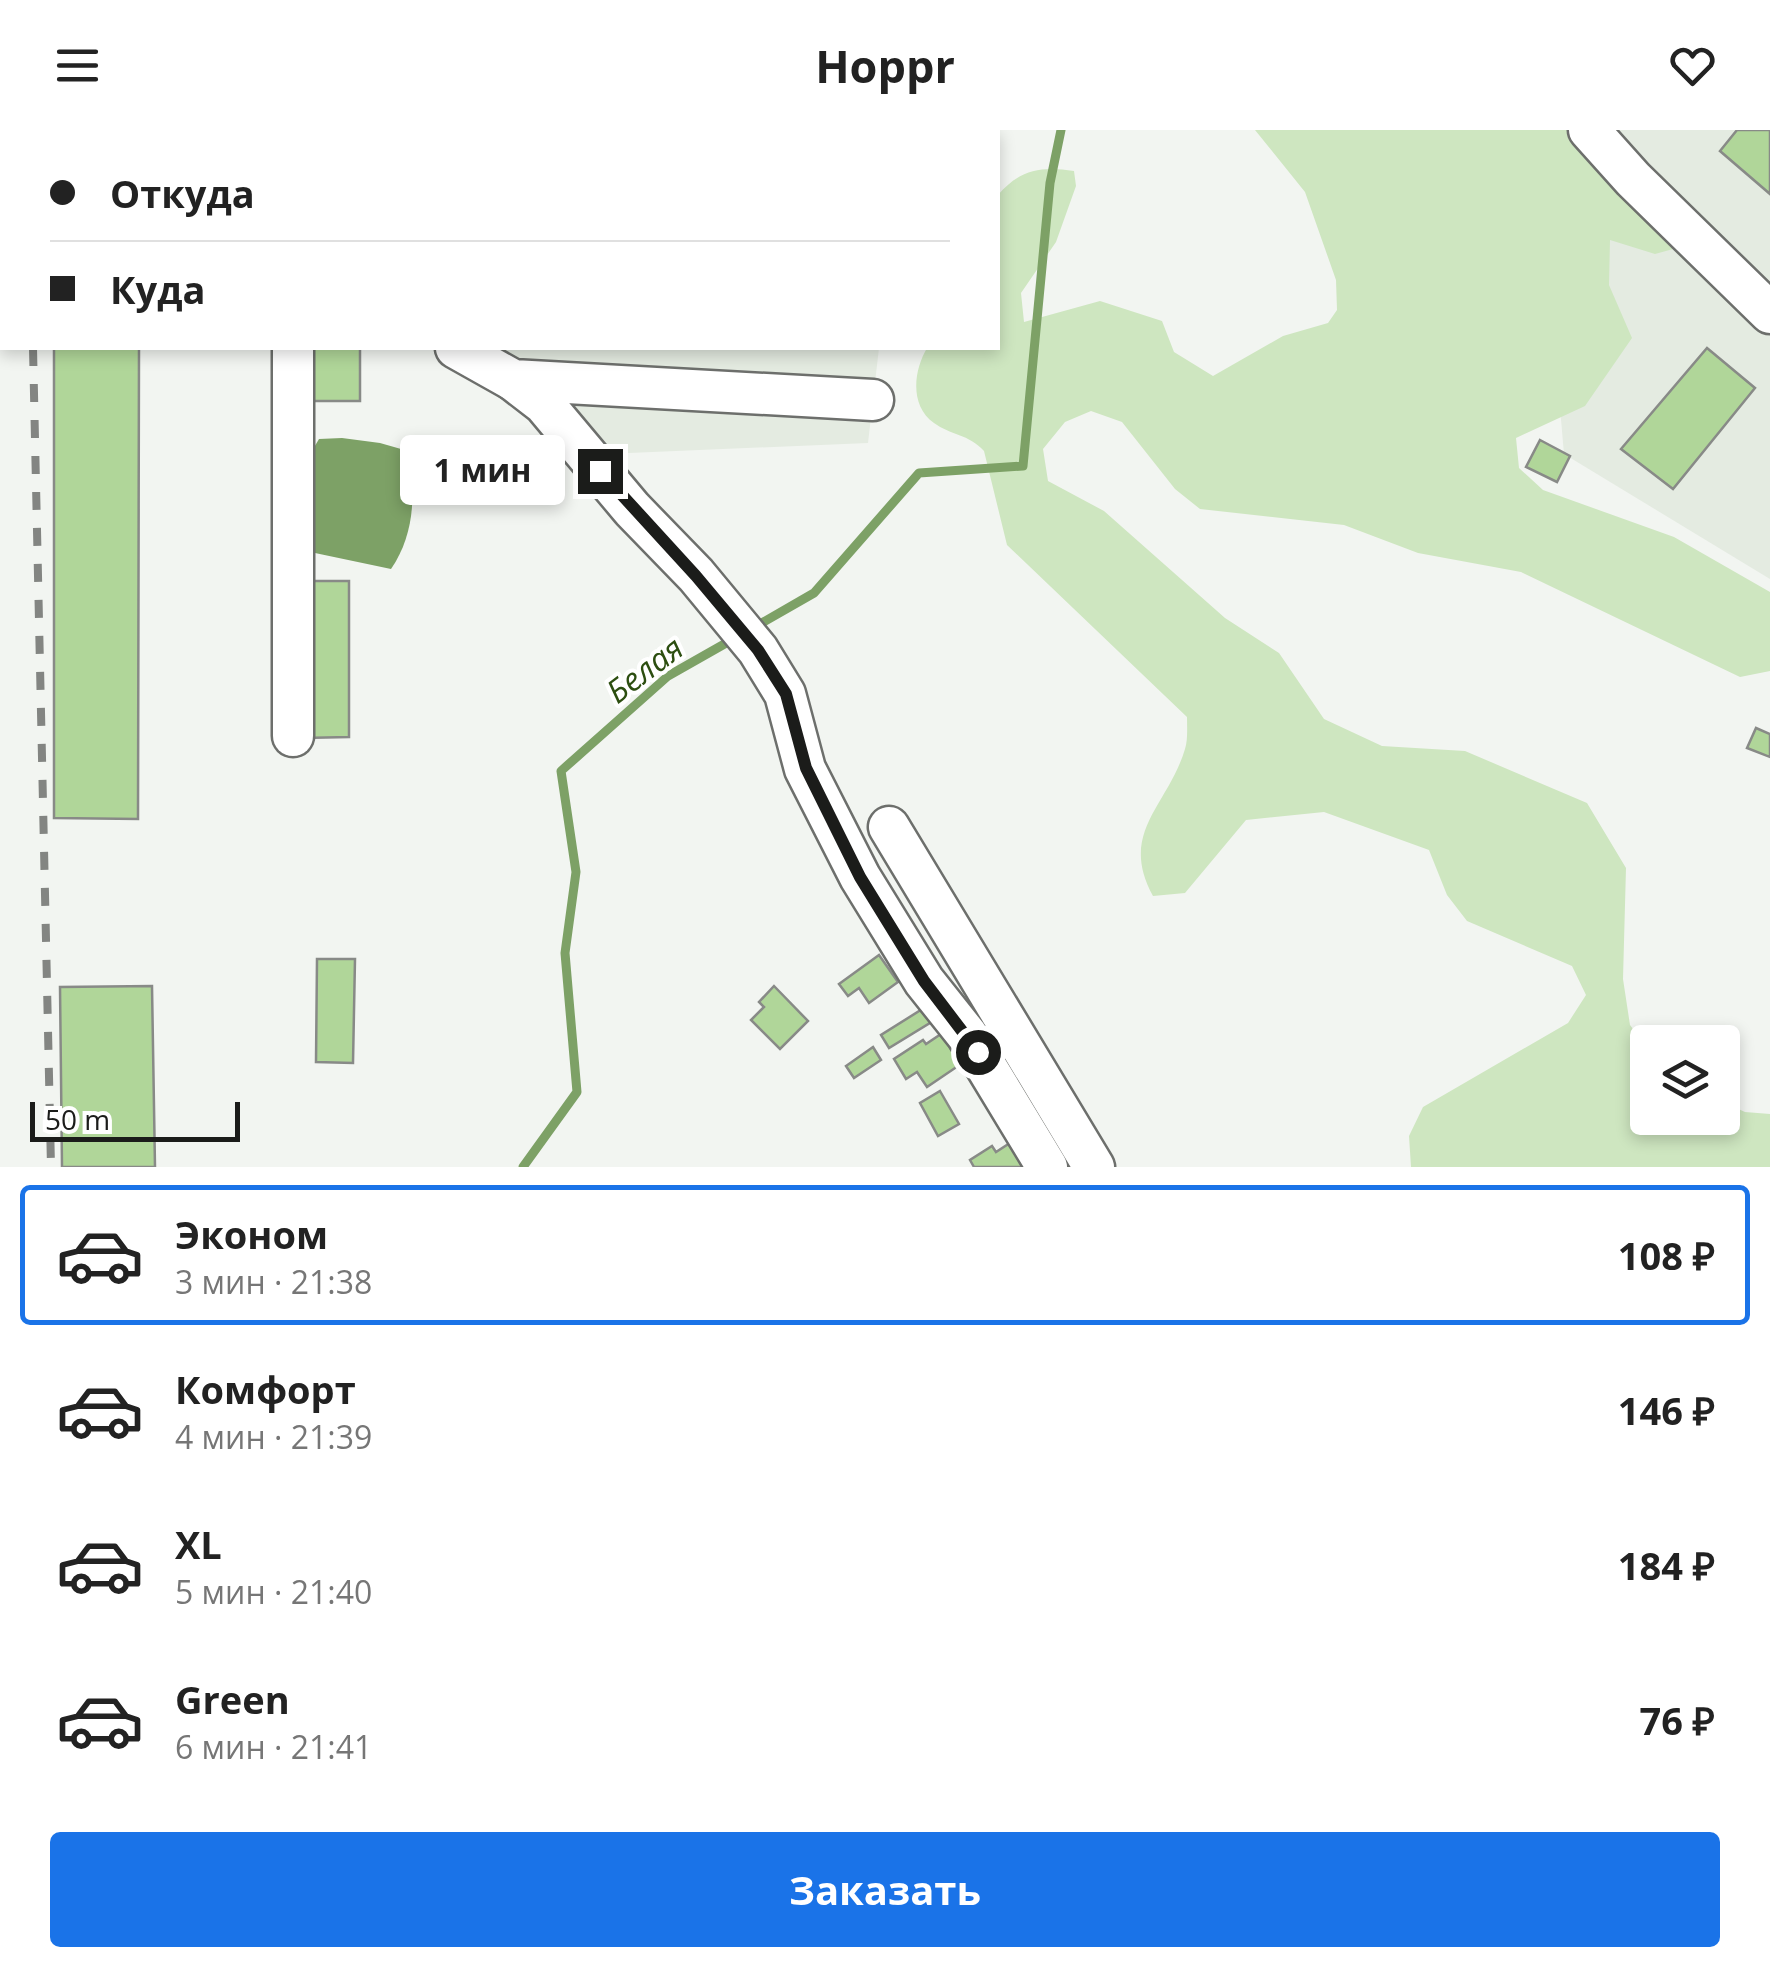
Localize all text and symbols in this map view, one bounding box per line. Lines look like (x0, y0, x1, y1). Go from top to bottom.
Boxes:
text: Hoppr (815, 35, 955, 96)
icon: menu (50, 38, 105, 93)
icon: heart (1665, 38, 1720, 93)
text: Откуда (110, 167, 255, 219)
text: Куда (110, 263, 205, 315)
callout: 1 мин (400, 436, 565, 506)
text: 1 мин (434, 448, 531, 491)
route end (578, 449, 623, 494)
water label: Белая (597, 626, 691, 712)
map controls (1630, 1025, 1740, 1135)
button: layers (1630, 1025, 1740, 1135)
route start (956, 1030, 1001, 1075)
scale bar (30, 1097, 240, 1141)
text: 50 m (45, 1100, 110, 1138)
text: Эконом (175, 1208, 328, 1260)
icon: car (55, 1210, 145, 1300)
text: 108 ₽ (1618, 1229, 1715, 1281)
text: 3 мин · 21:38 (175, 1260, 372, 1303)
text: Комфорт (175, 1363, 356, 1415)
icon: car (55, 1365, 145, 1455)
text: 146 ₽ (1618, 1384, 1715, 1436)
text: 4 мин · 21:39 (175, 1415, 372, 1458)
text: XL (175, 1518, 222, 1570)
icon: car (55, 1520, 145, 1610)
text: 184 ₽ (1618, 1539, 1715, 1591)
text: 5 мин · 21:40 (175, 1570, 372, 1613)
text: Green (175, 1673, 290, 1725)
icon: car (55, 1675, 145, 1765)
text: 76 ₽ (1640, 1694, 1715, 1746)
text: 6 мин · 21:41 (175, 1725, 372, 1768)
button: Заказать (50, 1832, 1720, 1947)

